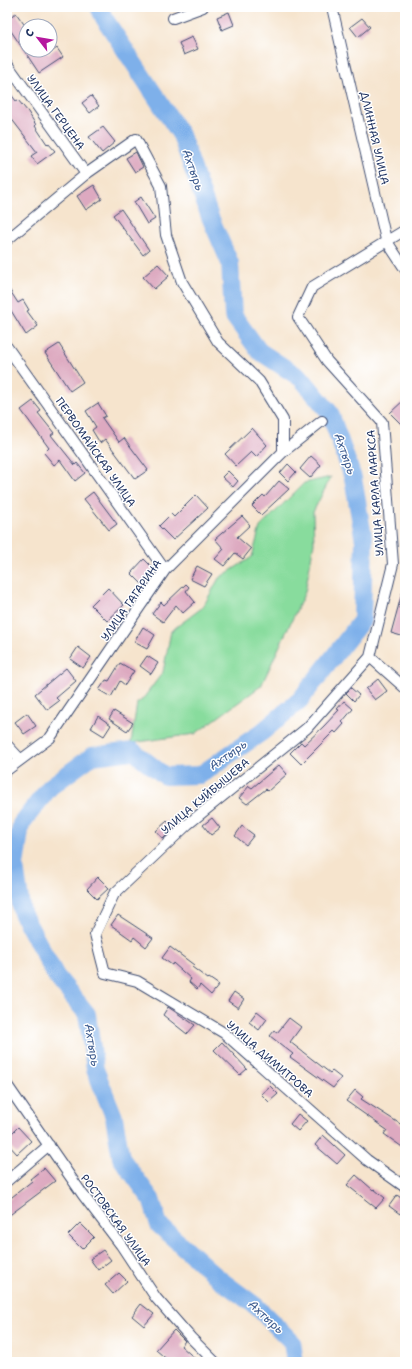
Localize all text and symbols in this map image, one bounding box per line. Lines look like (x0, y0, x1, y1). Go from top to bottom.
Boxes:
north arrow (18, 18, 58, 58)
text: С (22, 26, 38, 40)
street label: УЛИЦА ГЕРЦЕНА (23, 72, 88, 153)
street label: ДЛИННАЯ УЛИЦА (356, 90, 393, 186)
water label: Ахтырь (178, 147, 208, 193)
street label: ПЕРВОМАЙСКАЯ УЛИЦА (52, 394, 140, 510)
street label: УЛИЦА КАРЛА МАРКСА (364, 429, 387, 557)
water label: Ахтырь (330, 431, 360, 477)
street label: УЛИЦА ГАГАРИНА (98, 557, 165, 644)
water label: Ахтырь (206, 736, 250, 774)
street label: УЛИЦА КУЙБЫШЕВА (157, 754, 253, 838)
street label: УЛИЦА ДИМИТРОВА (223, 1017, 316, 1101)
water label: Ахтырь (81, 1023, 103, 1067)
street label: РОСТОВСКАЯ УЛИЦА (77, 1171, 154, 1269)
water label: Ахтырь (245, 1297, 287, 1337)

